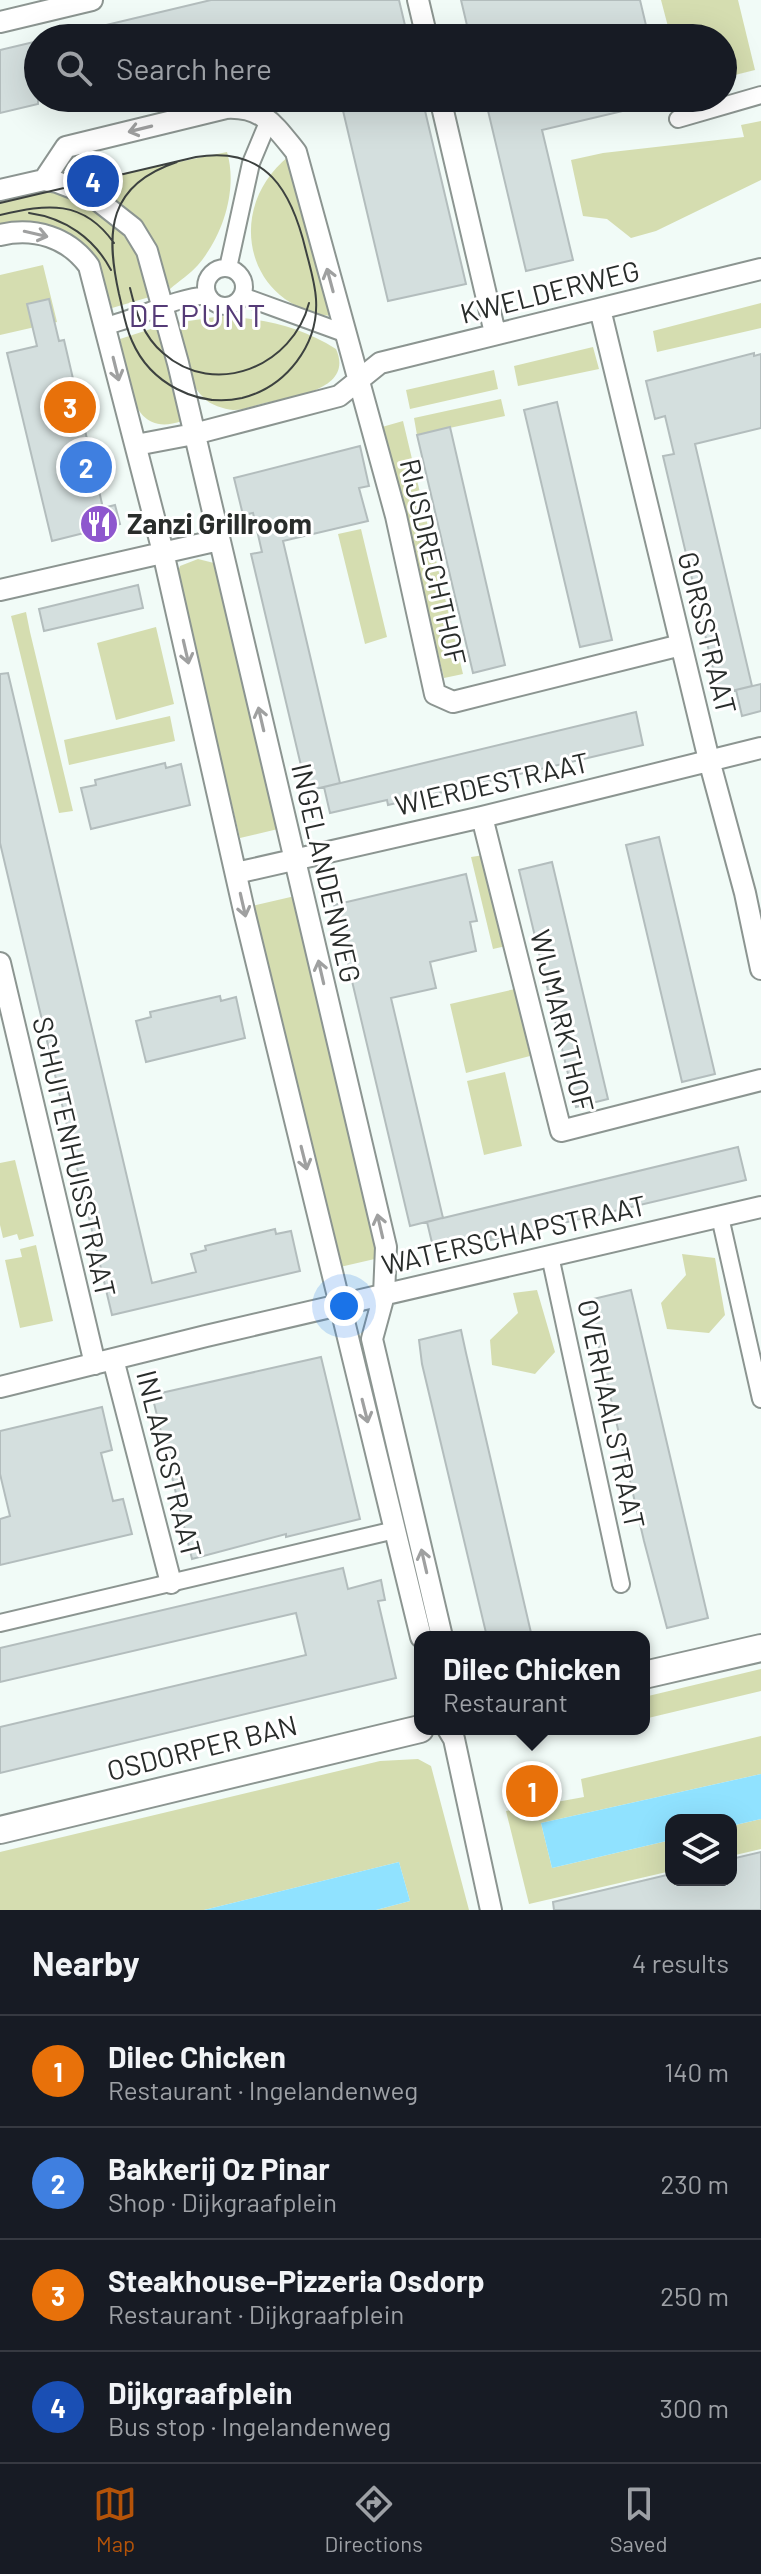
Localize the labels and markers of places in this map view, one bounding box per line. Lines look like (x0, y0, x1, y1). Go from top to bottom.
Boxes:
pin: 4 (67, 151, 119, 211)
pin: 3 (44, 377, 96, 437)
pin: 2 (60, 437, 112, 497)
restaurant icon: Zanzi Grillroom (78, 503, 120, 545)
place label: Zanzi Grillroom (127, 506, 312, 540)
pin: 1 (506, 1761, 558, 1821)

